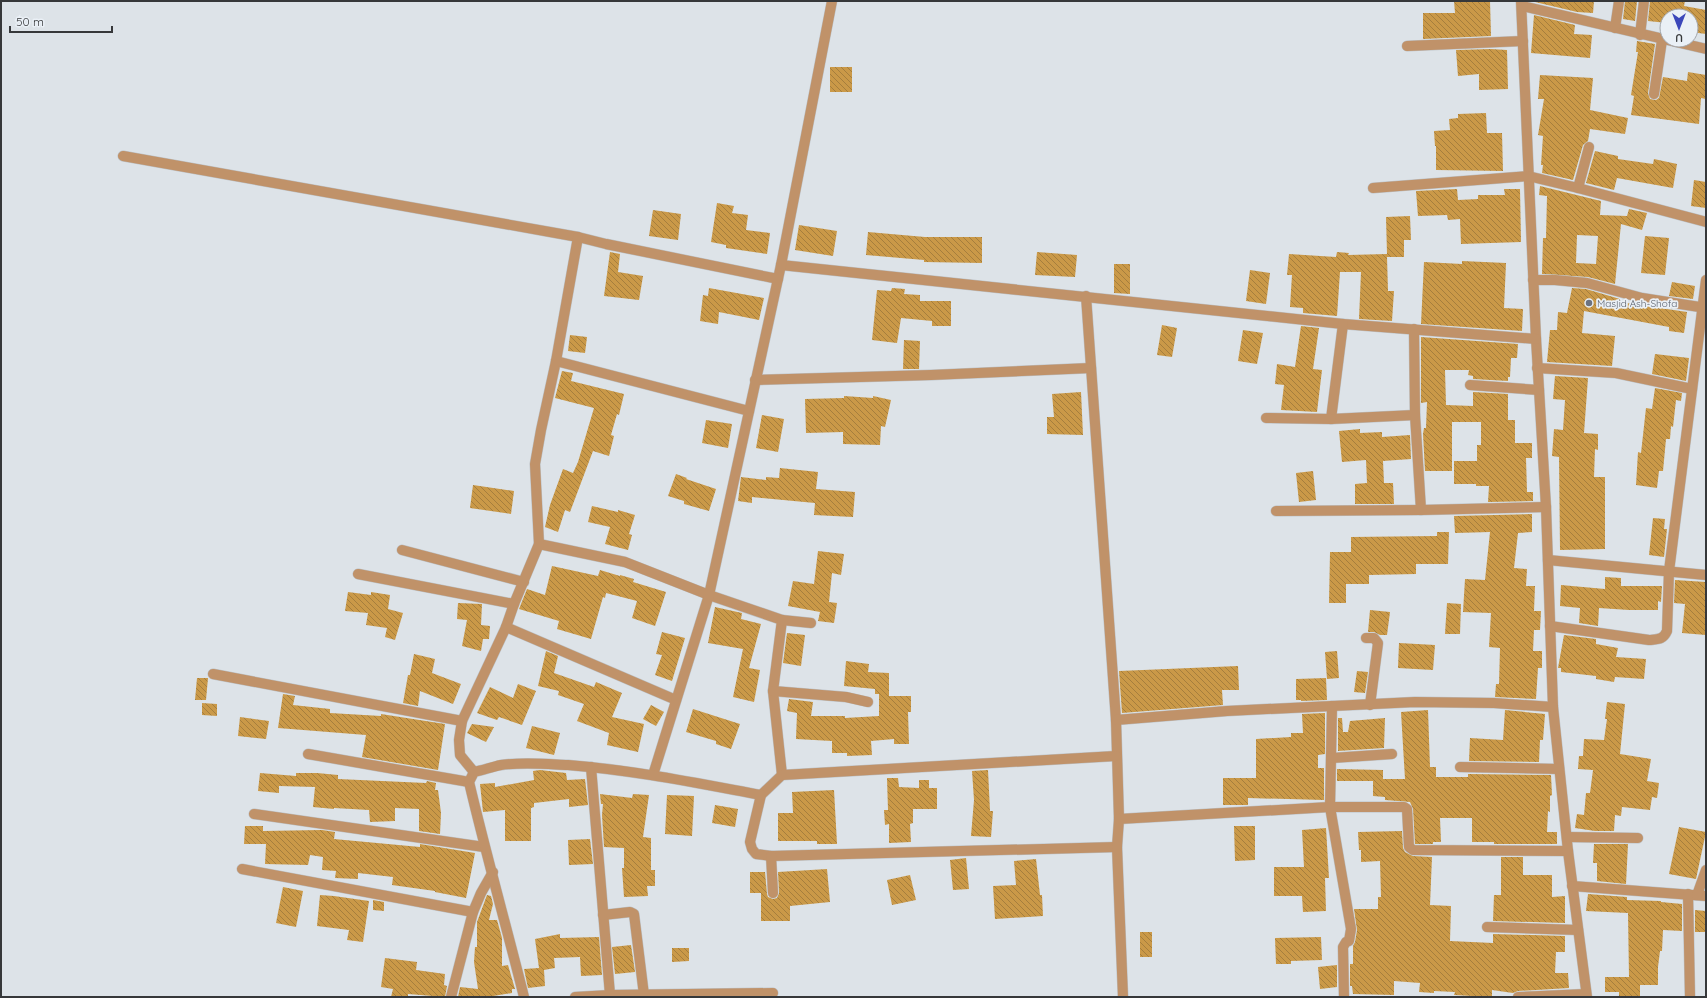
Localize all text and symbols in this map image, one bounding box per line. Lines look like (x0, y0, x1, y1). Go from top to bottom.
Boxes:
scale bar (10, 8, 112, 34)
north arrow (1659, 8, 1699, 48)
text: 50 m (16, 14, 44, 29)
text: U (1675, 31, 1683, 45)
place label: Masjid Ash-Shofa (1597, 297, 1677, 310)
marker: Masjid Ash-Shofa (1584, 298, 1594, 308)

